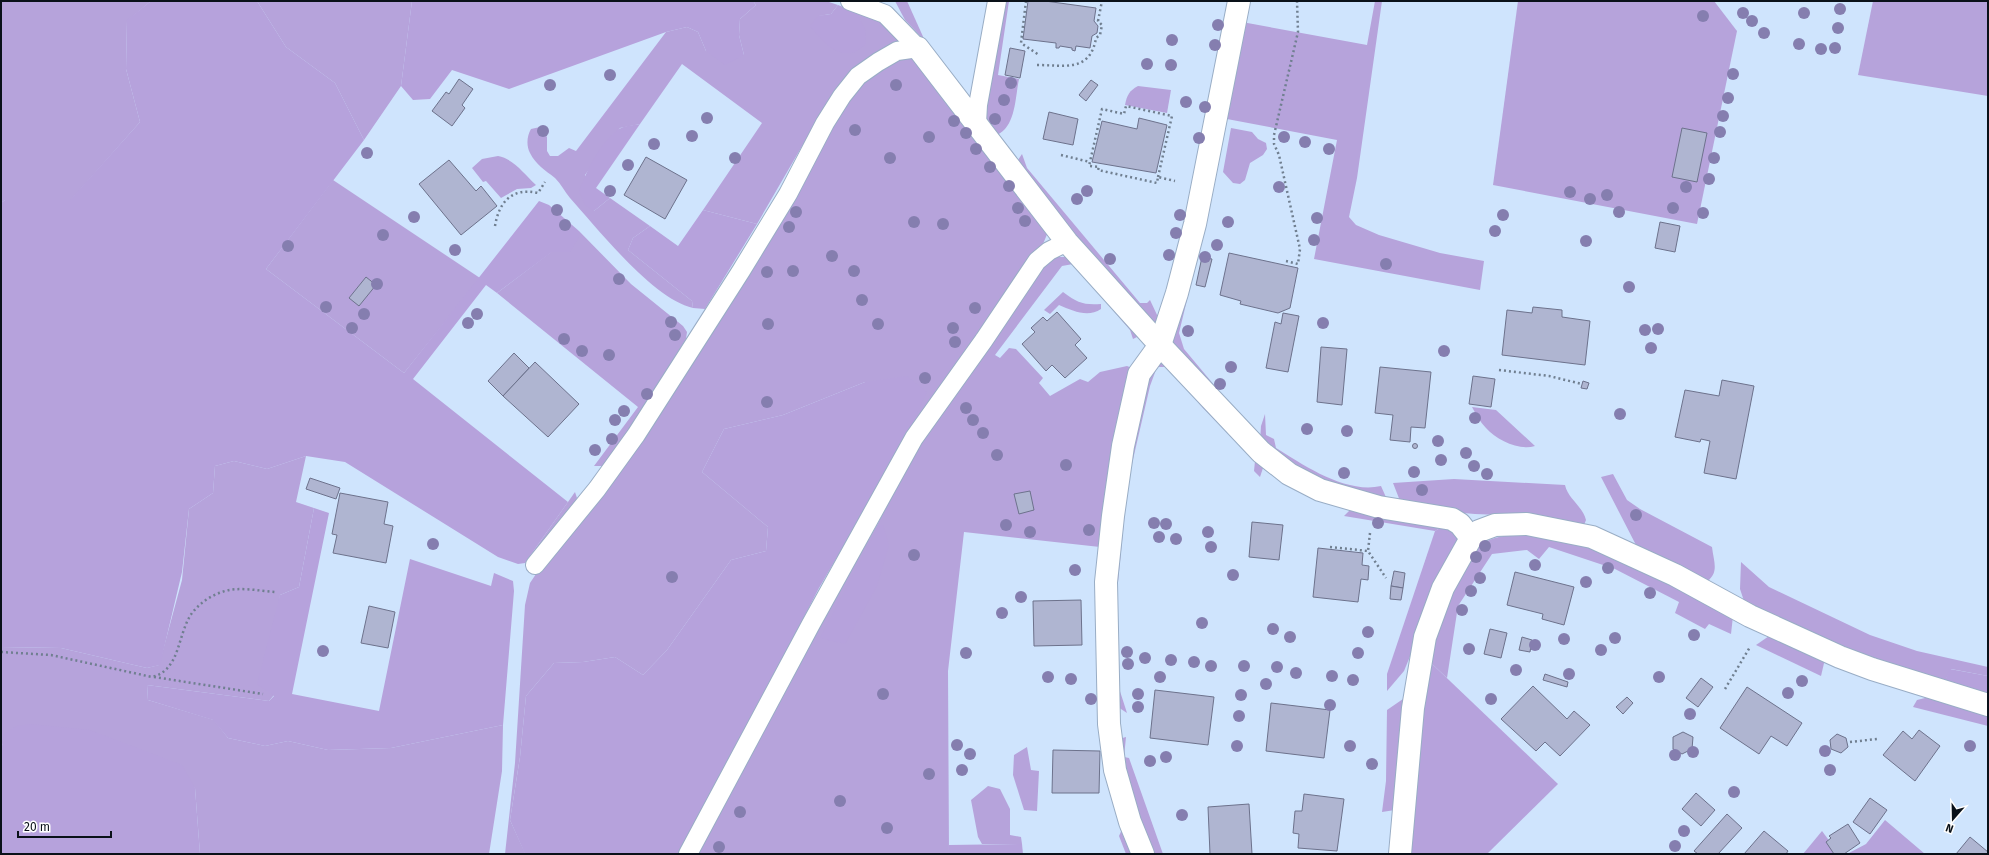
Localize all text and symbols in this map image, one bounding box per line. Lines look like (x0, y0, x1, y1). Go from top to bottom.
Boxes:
north arrow (1933, 799, 1973, 839)
scale bar (18, 813, 111, 839)
text: 20 m (24, 820, 50, 834)
text: N (1944, 821, 1955, 835)

